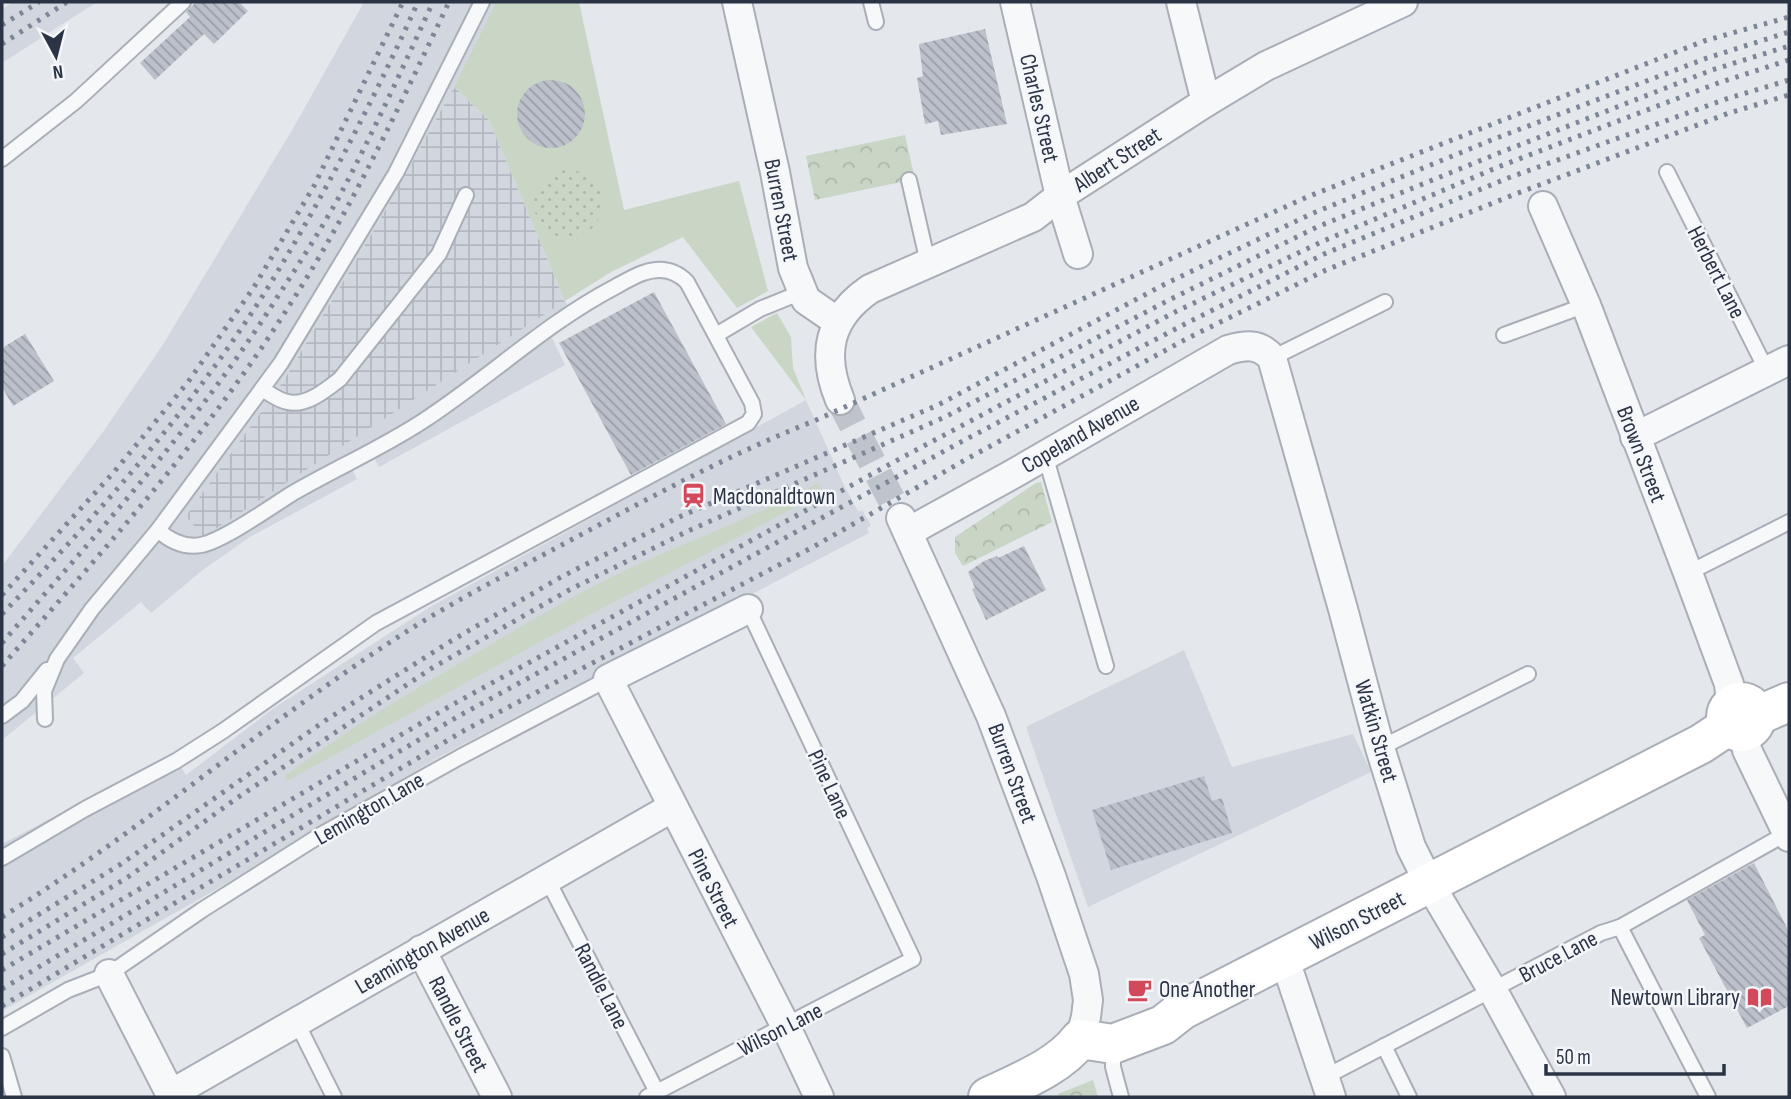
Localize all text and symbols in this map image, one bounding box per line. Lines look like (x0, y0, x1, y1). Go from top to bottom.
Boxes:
north arrow (21, 21, 91, 91)
street label: Charles Street (1013, 51, 1065, 165)
text: N (51, 59, 64, 83)
street label: Albert Street (1067, 121, 1167, 199)
street label: Burren Street (757, 156, 805, 264)
street label: Herbert Lane (1681, 221, 1751, 324)
street label: Copeland Avenue (1016, 390, 1145, 480)
street label: Brown Street (1610, 402, 1672, 506)
station icon: Macdonaldtown (679, 482, 707, 510)
place label: Macdonaldtown (713, 483, 835, 511)
street label: Watkin Street (1348, 677, 1404, 786)
street label: Burren Street (981, 720, 1043, 827)
street label: Pine Lane (801, 745, 857, 824)
street label: Lemington Lane (310, 766, 429, 851)
street label: Pine Street (681, 844, 745, 933)
street label: Wilson Street (1305, 885, 1410, 957)
street label: Leamington Avenue (350, 901, 495, 1001)
street label: Bruce Lane (1514, 925, 1603, 989)
street label: Randle Lane (568, 939, 635, 1034)
street label: Randle Street (422, 972, 494, 1077)
cafe icon: One Another (1125, 975, 1153, 1003)
place label: One Another (1159, 976, 1256, 1004)
library icon: Newtown Library (1746, 983, 1774, 1011)
place label: Newtown Library (1610, 984, 1740, 1012)
street label: Wilson Lane (733, 997, 827, 1063)
scale bar (1546, 1032, 1724, 1076)
text: 50 m (1556, 1045, 1591, 1070)

